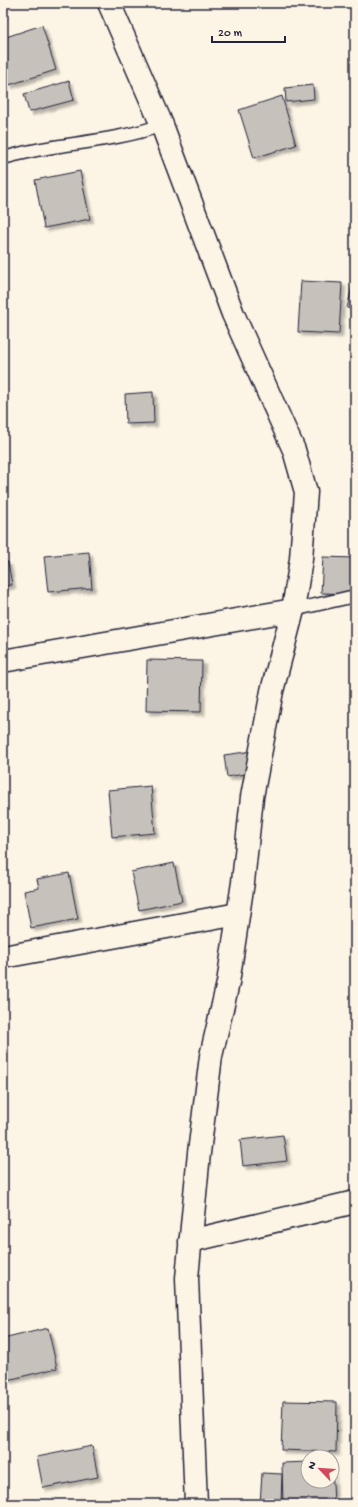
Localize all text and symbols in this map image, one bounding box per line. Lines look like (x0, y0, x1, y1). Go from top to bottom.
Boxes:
scale bar (212, 18, 285, 44)
text: 20 m (218, 27, 243, 41)
north arrow (300, 1449, 340, 1489)
text: N (306, 1460, 320, 1471)

